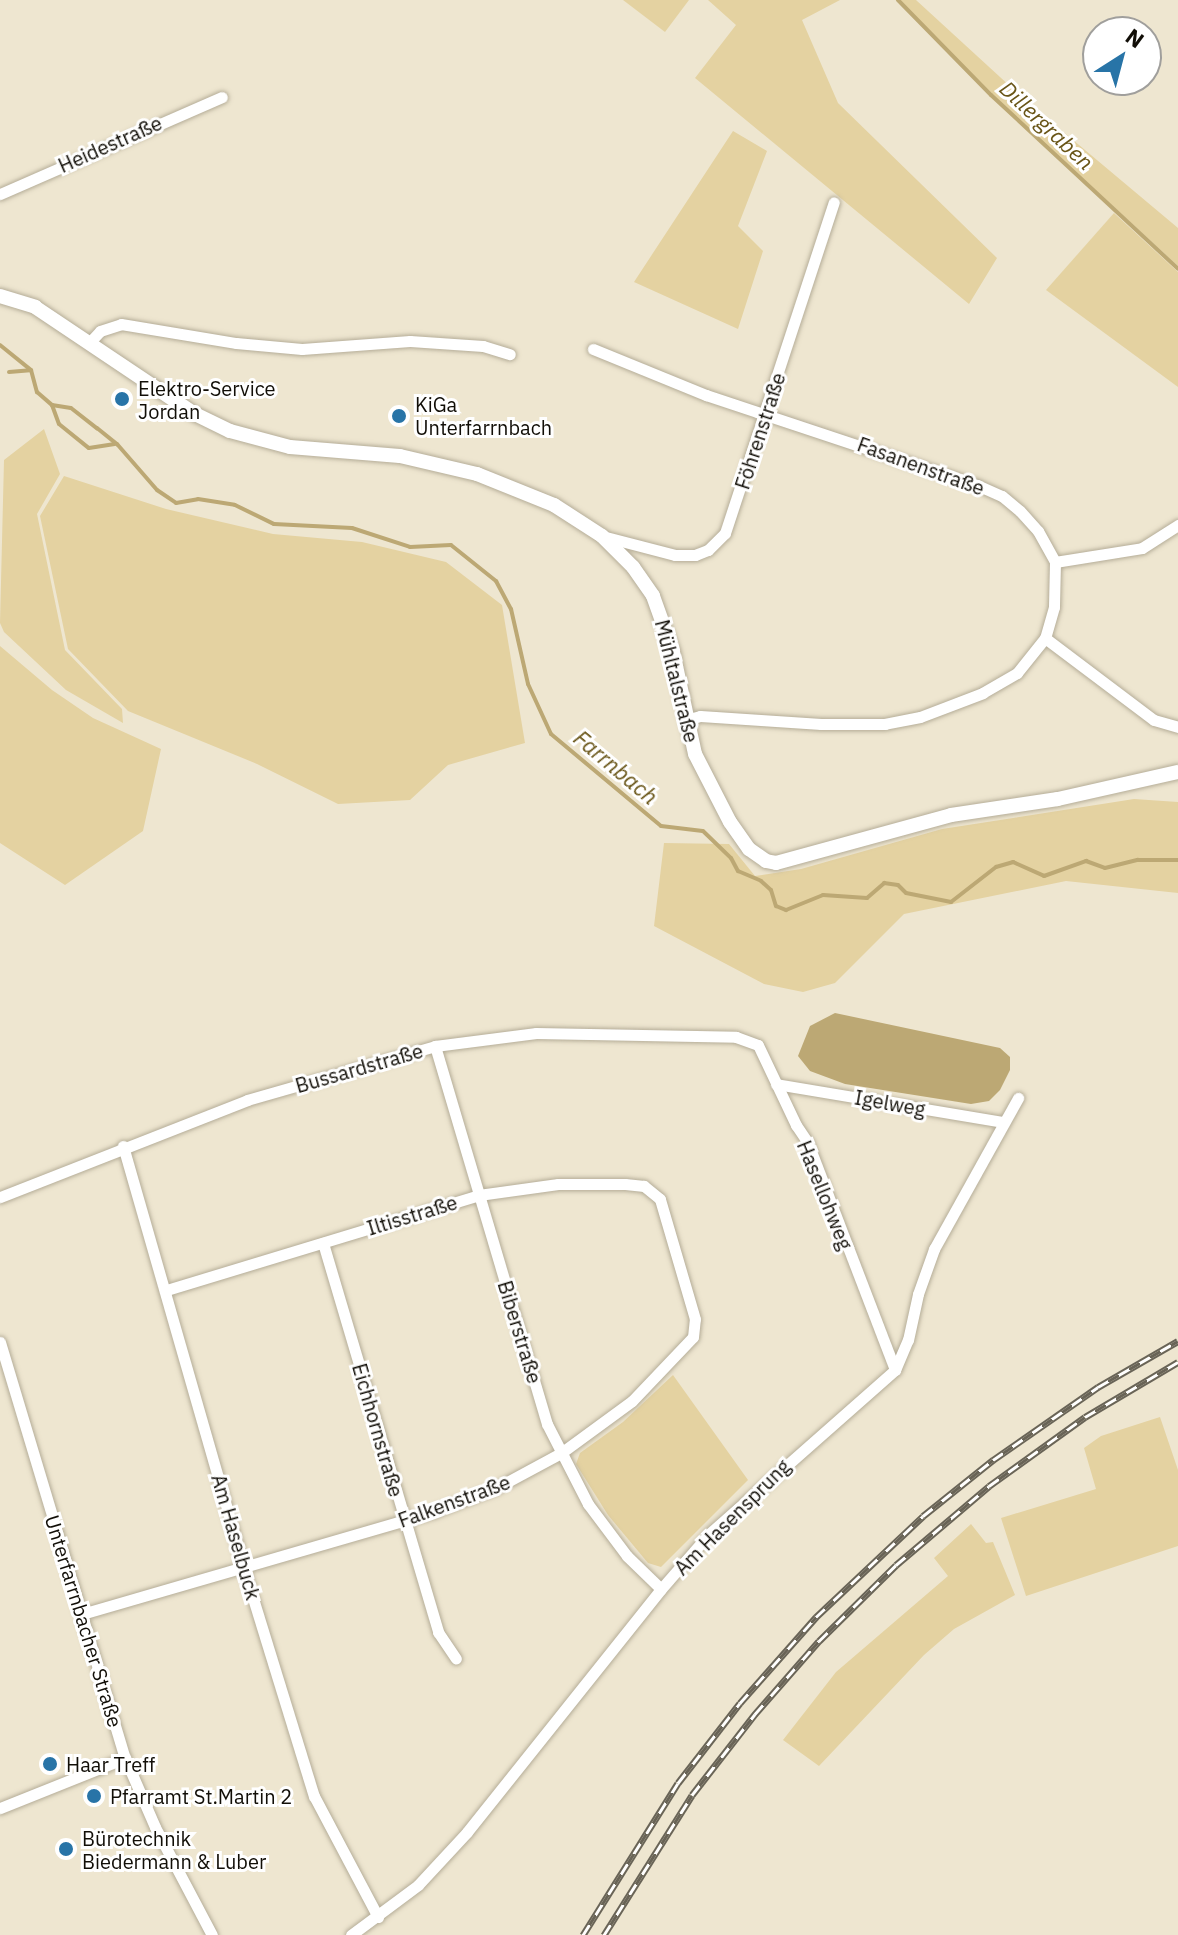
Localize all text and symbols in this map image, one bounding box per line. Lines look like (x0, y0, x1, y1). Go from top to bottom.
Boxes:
north arrow (1082, 16, 1162, 96)
text: N (1120, 21, 1150, 54)
water label: Dillergraben (995, 75, 1099, 175)
street label: Heidestraße (54, 110, 166, 178)
street label: Föhrenstraße (730, 370, 790, 492)
place label: Elektro-Service Jordan (138, 376, 276, 423)
marker: Elektro-Service Jordan (113, 390, 131, 408)
place label: KiGa Unterfarrnbach (415, 392, 552, 439)
marker: KiGa Unterfarrnbach (390, 407, 408, 425)
street label: Fasanenstraße (854, 432, 988, 500)
street label: Mühltalstraße (650, 617, 704, 745)
water label: Farrnbach (569, 724, 663, 810)
street label: Bussardstraße (292, 1038, 426, 1098)
street label: Igelweg (853, 1085, 927, 1121)
street label: Hasellohweg (792, 1137, 858, 1253)
street label: Iltisstraße (364, 1190, 460, 1240)
street label: Biberstraße (493, 1278, 547, 1386)
street label: Eichhornstraße (347, 1361, 409, 1499)
street label: Am Hasensprung (669, 1454, 795, 1580)
street label: Falkenstraße (395, 1470, 513, 1532)
street label: Am Haselbuck (207, 1471, 265, 1603)
street label: Unterfarrnbacher Straße (40, 1512, 128, 1730)
place label: Haar Treff (66, 1752, 155, 1776)
marker: Haar Treff (41, 1755, 59, 1773)
place label: Pfarramt St.Martin 2 (110, 1784, 292, 1808)
marker: Pfarramt St.Martin 2 (85, 1787, 103, 1805)
place label: Bürotechnik Biedermann & Luber (82, 1826, 266, 1873)
marker: Bürotechnik Biedermann & Luber (57, 1840, 75, 1858)

